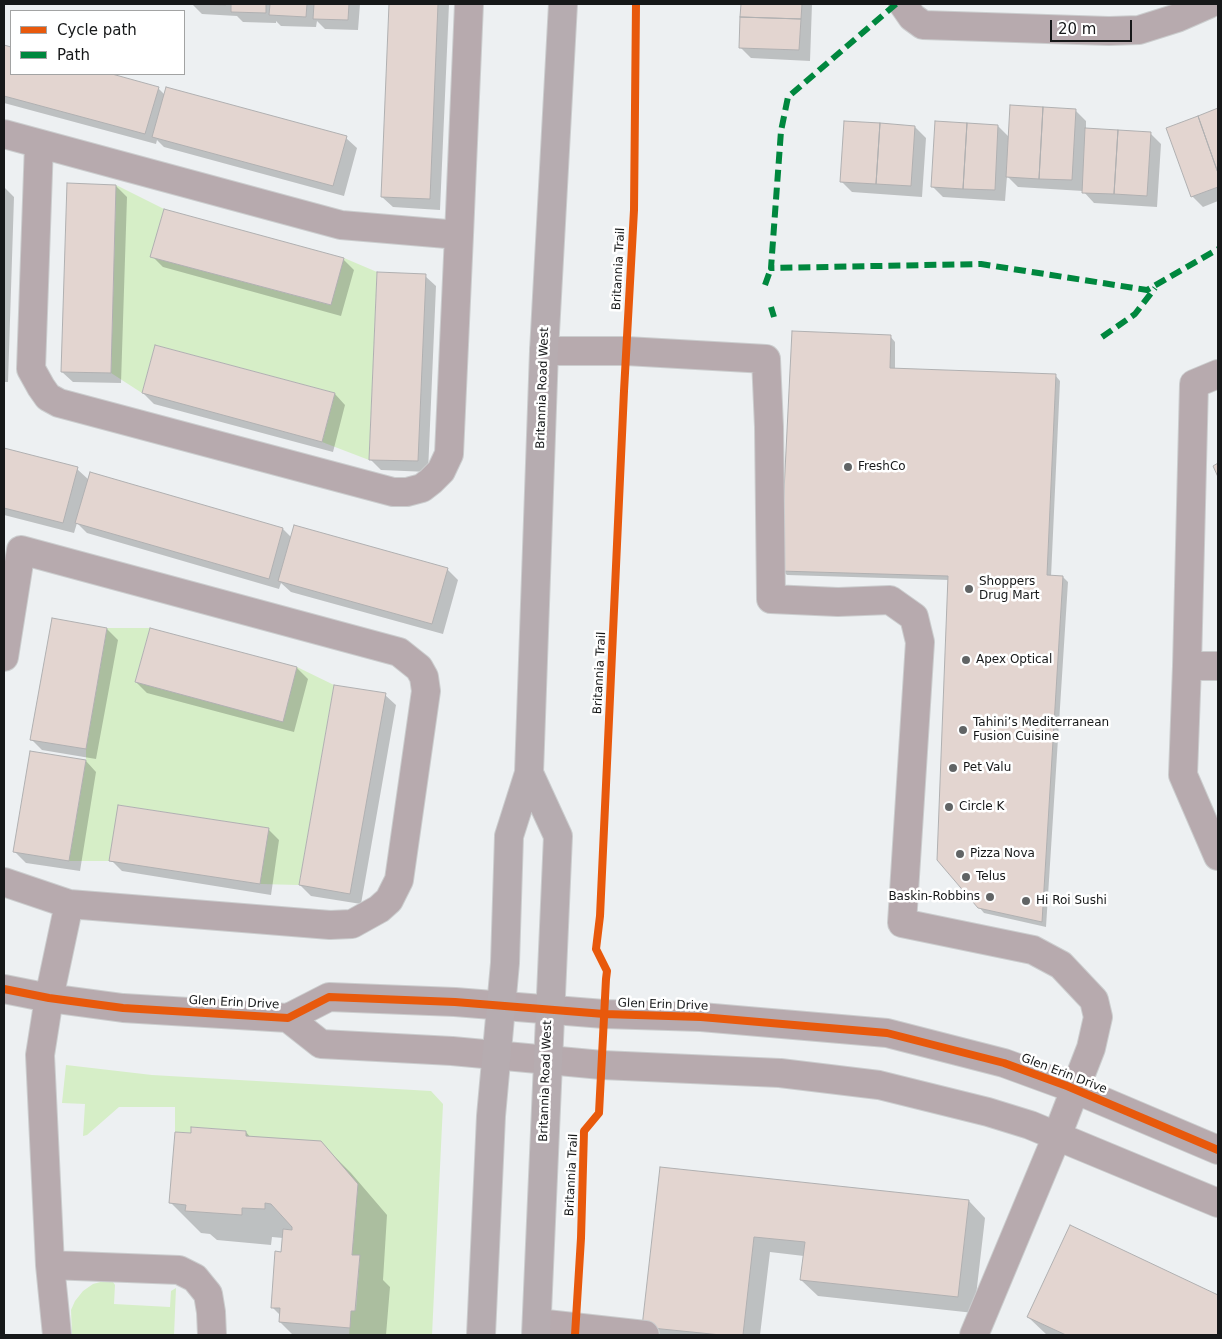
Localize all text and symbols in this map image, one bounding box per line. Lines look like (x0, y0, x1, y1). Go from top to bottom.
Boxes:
legend (10, 10, 185, 75)
scale bar (1052, 10, 1134, 42)
text: 20 m (1058, 20, 1096, 38)
text: Cycle path (57, 21, 137, 39)
text: Path (57, 46, 90, 64)
street label: Britannia Trail (610, 227, 628, 311)
street label: Britannia Road West (534, 327, 552, 449)
place label: FreshCo (858, 460, 906, 474)
marker: FreshCo (842, 461, 854, 473)
place label: Shoppers Drug Mart (979, 575, 1040, 603)
marker: Shoppers Drug Mart (963, 583, 975, 595)
street label: Britannia Trail (591, 631, 609, 715)
place label: Apex Optical (976, 653, 1052, 667)
marker: Apex Optical (960, 654, 972, 666)
place label: Tahini’s Mediterranean Fusion Cuisine (973, 716, 1109, 744)
marker: Tahini’s Mediterranean Fusion Cuisine (957, 724, 969, 736)
place label: Pet Valu (963, 761, 1011, 775)
marker: Pet Valu (947, 762, 959, 774)
place label: Circle K (959, 800, 1004, 814)
marker: Circle K (943, 801, 955, 813)
place label: Pizza Nova (970, 847, 1035, 861)
marker: Pizza Nova (954, 848, 966, 860)
place label: Telus (976, 870, 1006, 884)
marker: Telus (960, 871, 972, 883)
place label: Baskin-Robbins (888, 890, 980, 904)
marker: Baskin-Robbins (984, 891, 996, 903)
place label: Hi Roi Sushi (1036, 894, 1107, 908)
marker: Hi Roi Sushi (1020, 895, 1032, 907)
street label: Glen Erin Drive (188, 993, 280, 1013)
street label: Glen Erin Drive (617, 996, 709, 1014)
street label: Britannia Road West (537, 1020, 555, 1142)
street label: Glen Erin Drive (1019, 1051, 1109, 1097)
street label: Britannia Trail (563, 1133, 581, 1217)

